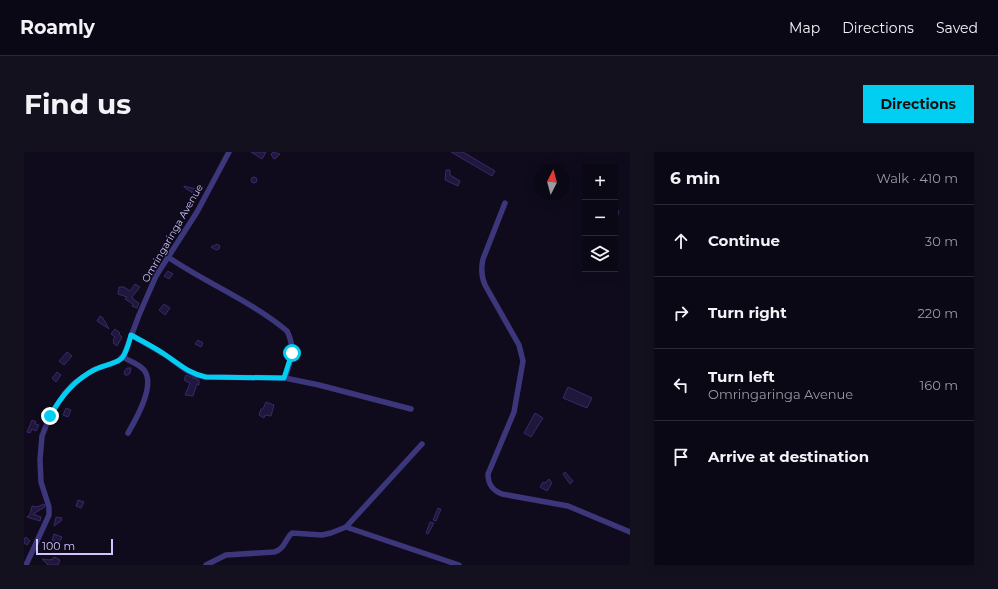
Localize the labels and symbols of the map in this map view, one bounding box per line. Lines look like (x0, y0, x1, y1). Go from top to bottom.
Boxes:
north arrow (534, 164, 570, 200)
street label: Omringaringa Avenue (139, 182, 206, 285)
route start (283, 344, 301, 362)
route end (41, 407, 59, 425)
scale bar (36, 537, 113, 556)

